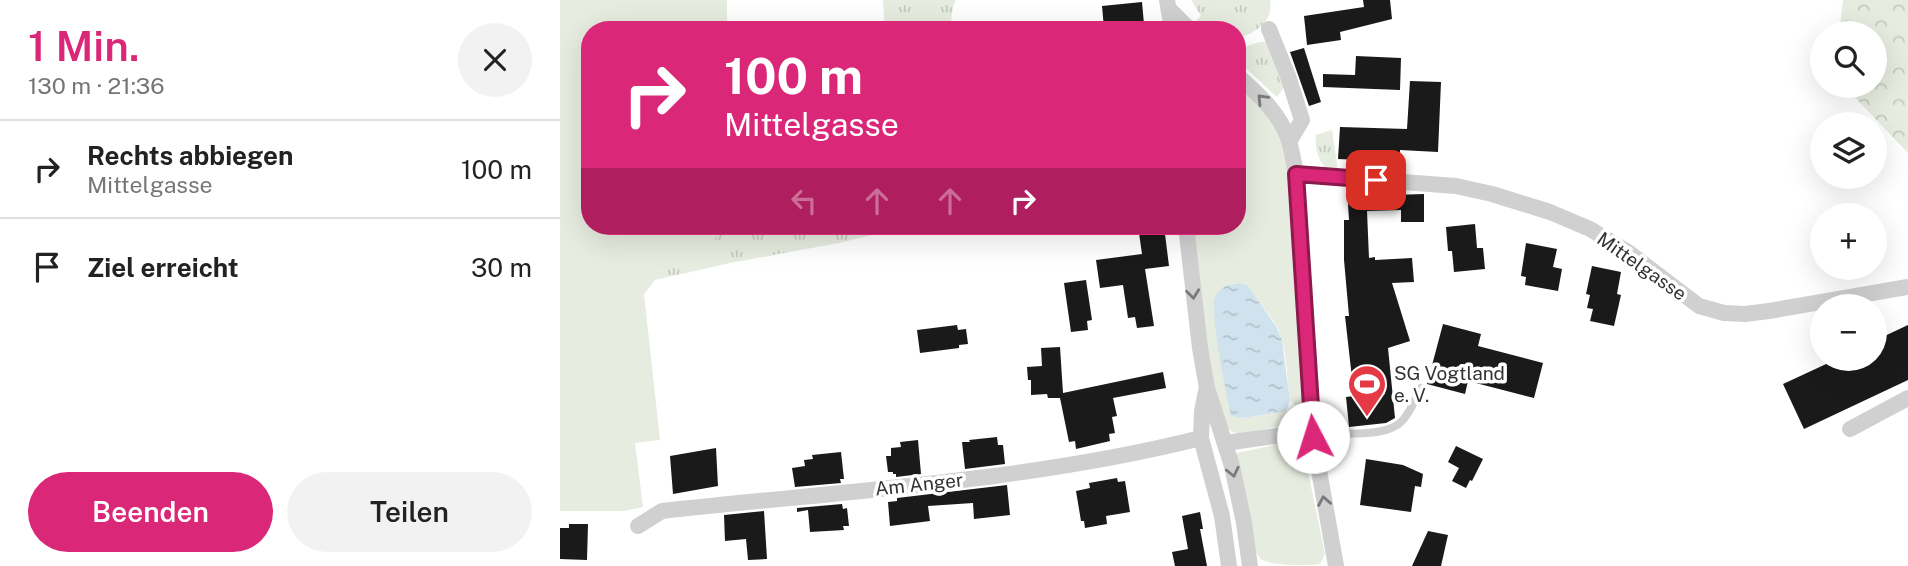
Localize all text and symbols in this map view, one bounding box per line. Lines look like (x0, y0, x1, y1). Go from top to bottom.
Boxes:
text: 1 Min. (28, 21, 139, 70)
map controls (1810, 21, 1887, 371)
button: search (1810, 21, 1887, 98)
button: close (458, 23, 532, 97)
text: 100 m (724, 47, 863, 105)
icon: right (609, 49, 700, 140)
text: 130 m · 21:36 (28, 72, 164, 99)
one-way arrow (1258, 94, 1271, 107)
text: Mittelgasse (724, 106, 899, 143)
button: layers (1810, 112, 1887, 189)
text: Rechts abbiegen (87, 140, 293, 171)
icon: right (28, 150, 66, 188)
pin (1346, 150, 1406, 210)
text: 100 m (461, 154, 532, 185)
icon: arrive (1357, 161, 1395, 199)
text: Mittelgasse (87, 171, 213, 198)
icon: left (785, 182, 823, 220)
icon: ahead (858, 182, 896, 220)
icon: ahead (931, 182, 969, 220)
icon: right (1004, 182, 1042, 220)
button: + (1810, 203, 1887, 280)
street label: Mittelgasse (1593, 227, 1691, 305)
icon: arrive (28, 248, 66, 286)
text: Ziel erreicht (87, 252, 239, 283)
text: 30 m (471, 252, 532, 283)
one-way arrow (1186, 288, 1201, 299)
button: − (1810, 294, 1887, 371)
place label: SG Vogtland e. V. (1394, 362, 1505, 406)
sports icon: SG Vogtland e. V. (1346, 363, 1388, 418)
position arrow (1276, 400, 1350, 474)
one-way arrow (1225, 466, 1239, 478)
street label: Am Anger (874, 468, 964, 500)
button: Beenden (28, 472, 273, 552)
button: Teilen (287, 472, 532, 552)
one-way arrow (1318, 495, 1333, 507)

